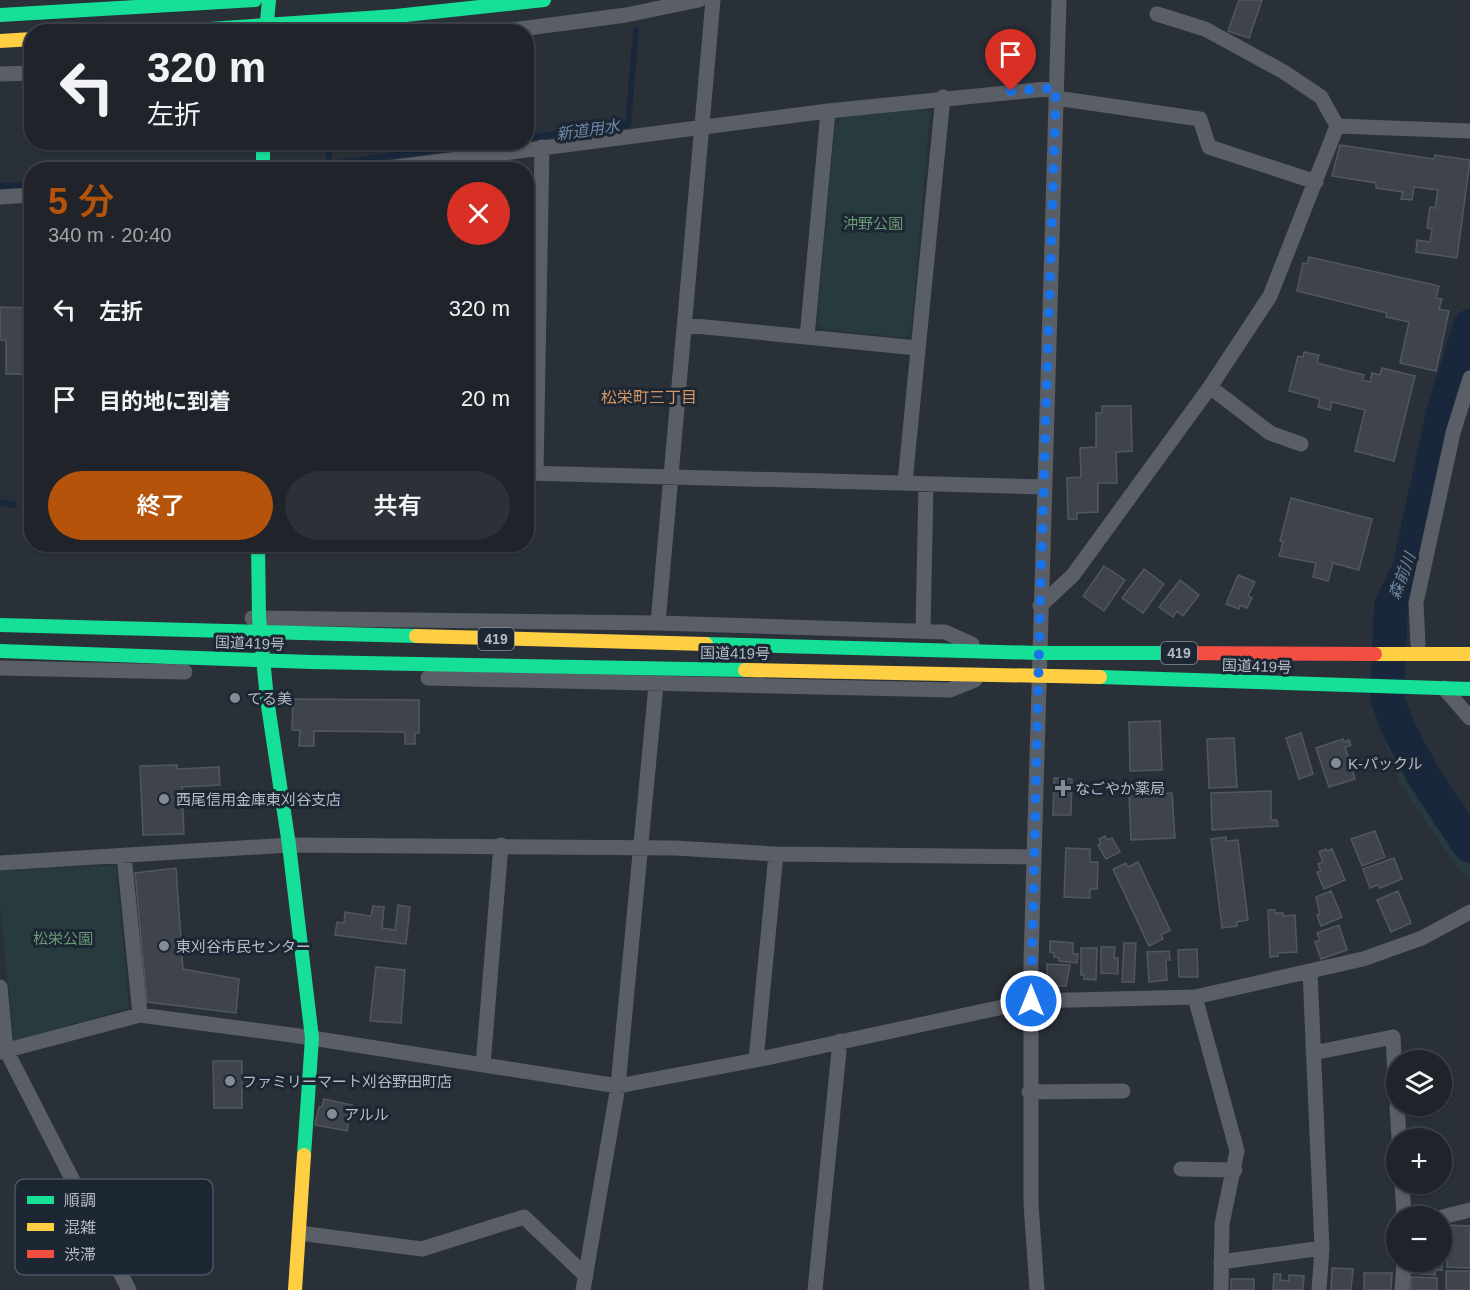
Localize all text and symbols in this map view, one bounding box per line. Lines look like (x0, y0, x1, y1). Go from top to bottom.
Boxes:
pin (985, 29, 1036, 91)
icon: arrive (994, 38, 1027, 71)
text: 320 m (147, 44, 266, 91)
icon: left (48, 48, 126, 126)
text: 左折 (147, 100, 201, 130)
water label: 新道用水 (555, 117, 623, 143)
text: 5 分 (48, 181, 114, 222)
button: close (447, 182, 510, 245)
park label: 沖野公園 (843, 215, 903, 232)
text: 340 m · 20:40 (48, 224, 171, 246)
icon: left (48, 293, 81, 326)
text: 320 m (449, 296, 510, 321)
text: 左折 (99, 299, 143, 324)
icon: arrive (48, 383, 81, 416)
text: 20 m (461, 386, 510, 411)
text: 目的地に到着 (99, 389, 231, 414)
district label: 松栄町三丁目 (601, 389, 697, 406)
button: 終了 (48, 471, 273, 540)
button: 共有 (285, 471, 510, 540)
water label: 森前川 (1385, 549, 1419, 601)
road number: 419 (478, 628, 514, 650)
street label: 国道419号 (215, 633, 285, 653)
road number: 419 (1161, 642, 1197, 664)
street label: 国道419号 (700, 644, 770, 662)
street label: 国道419号 (1222, 656, 1292, 676)
place label: てる美 (247, 690, 292, 707)
marker: てる美 (228, 691, 242, 705)
place label: K-パックル (1348, 755, 1423, 772)
marker: K-パックル (1329, 756, 1343, 770)
place label: なごやか薬局 (1075, 780, 1165, 797)
marker: なごやか薬局 (1056, 781, 1070, 795)
place label: 西尾信用金庫東刈谷支店 (176, 791, 341, 808)
marker: 西尾信用金庫東刈谷支店 (157, 792, 171, 806)
park label: 松栄公園 (33, 930, 93, 947)
place label: 東刈谷市民センター (176, 938, 311, 955)
marker: 東刈谷市民センター (157, 939, 171, 953)
position arrow (999, 969, 1063, 1033)
map controls (1386, 1050, 1452, 1272)
button: layers (1386, 1050, 1452, 1116)
place label: ファミリーマート刈谷野田町店 (242, 1073, 452, 1090)
marker: ファミリーマート刈谷野田町店 (223, 1074, 237, 1088)
place label: アルル (344, 1106, 389, 1123)
marker: アルル (325, 1107, 339, 1121)
button: + (1386, 1128, 1452, 1194)
legend (15, 1179, 213, 1275)
text: 順調 (64, 1192, 96, 1209)
button: − (1386, 1206, 1452, 1272)
text: 混雑 (64, 1219, 96, 1236)
text: 渋滞 (64, 1246, 96, 1263)

